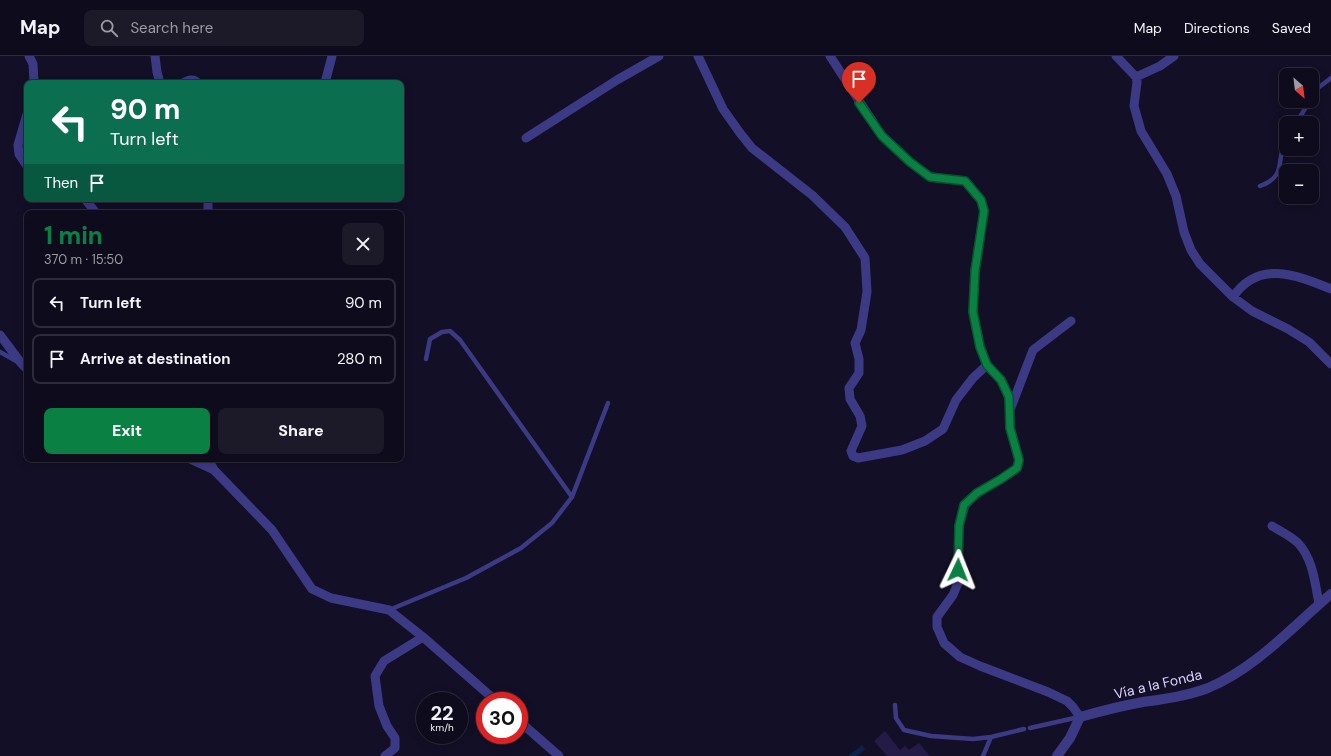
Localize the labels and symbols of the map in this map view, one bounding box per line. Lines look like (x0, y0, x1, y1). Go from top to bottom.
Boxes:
pin (842, 62, 876, 103)
north arrow (1279, 68, 1319, 108)
position arrow (937, 549, 979, 591)
street label: Vía a la Fonda (1112, 665, 1204, 703)
speed limit sign: 30 (476, 692, 528, 744)

